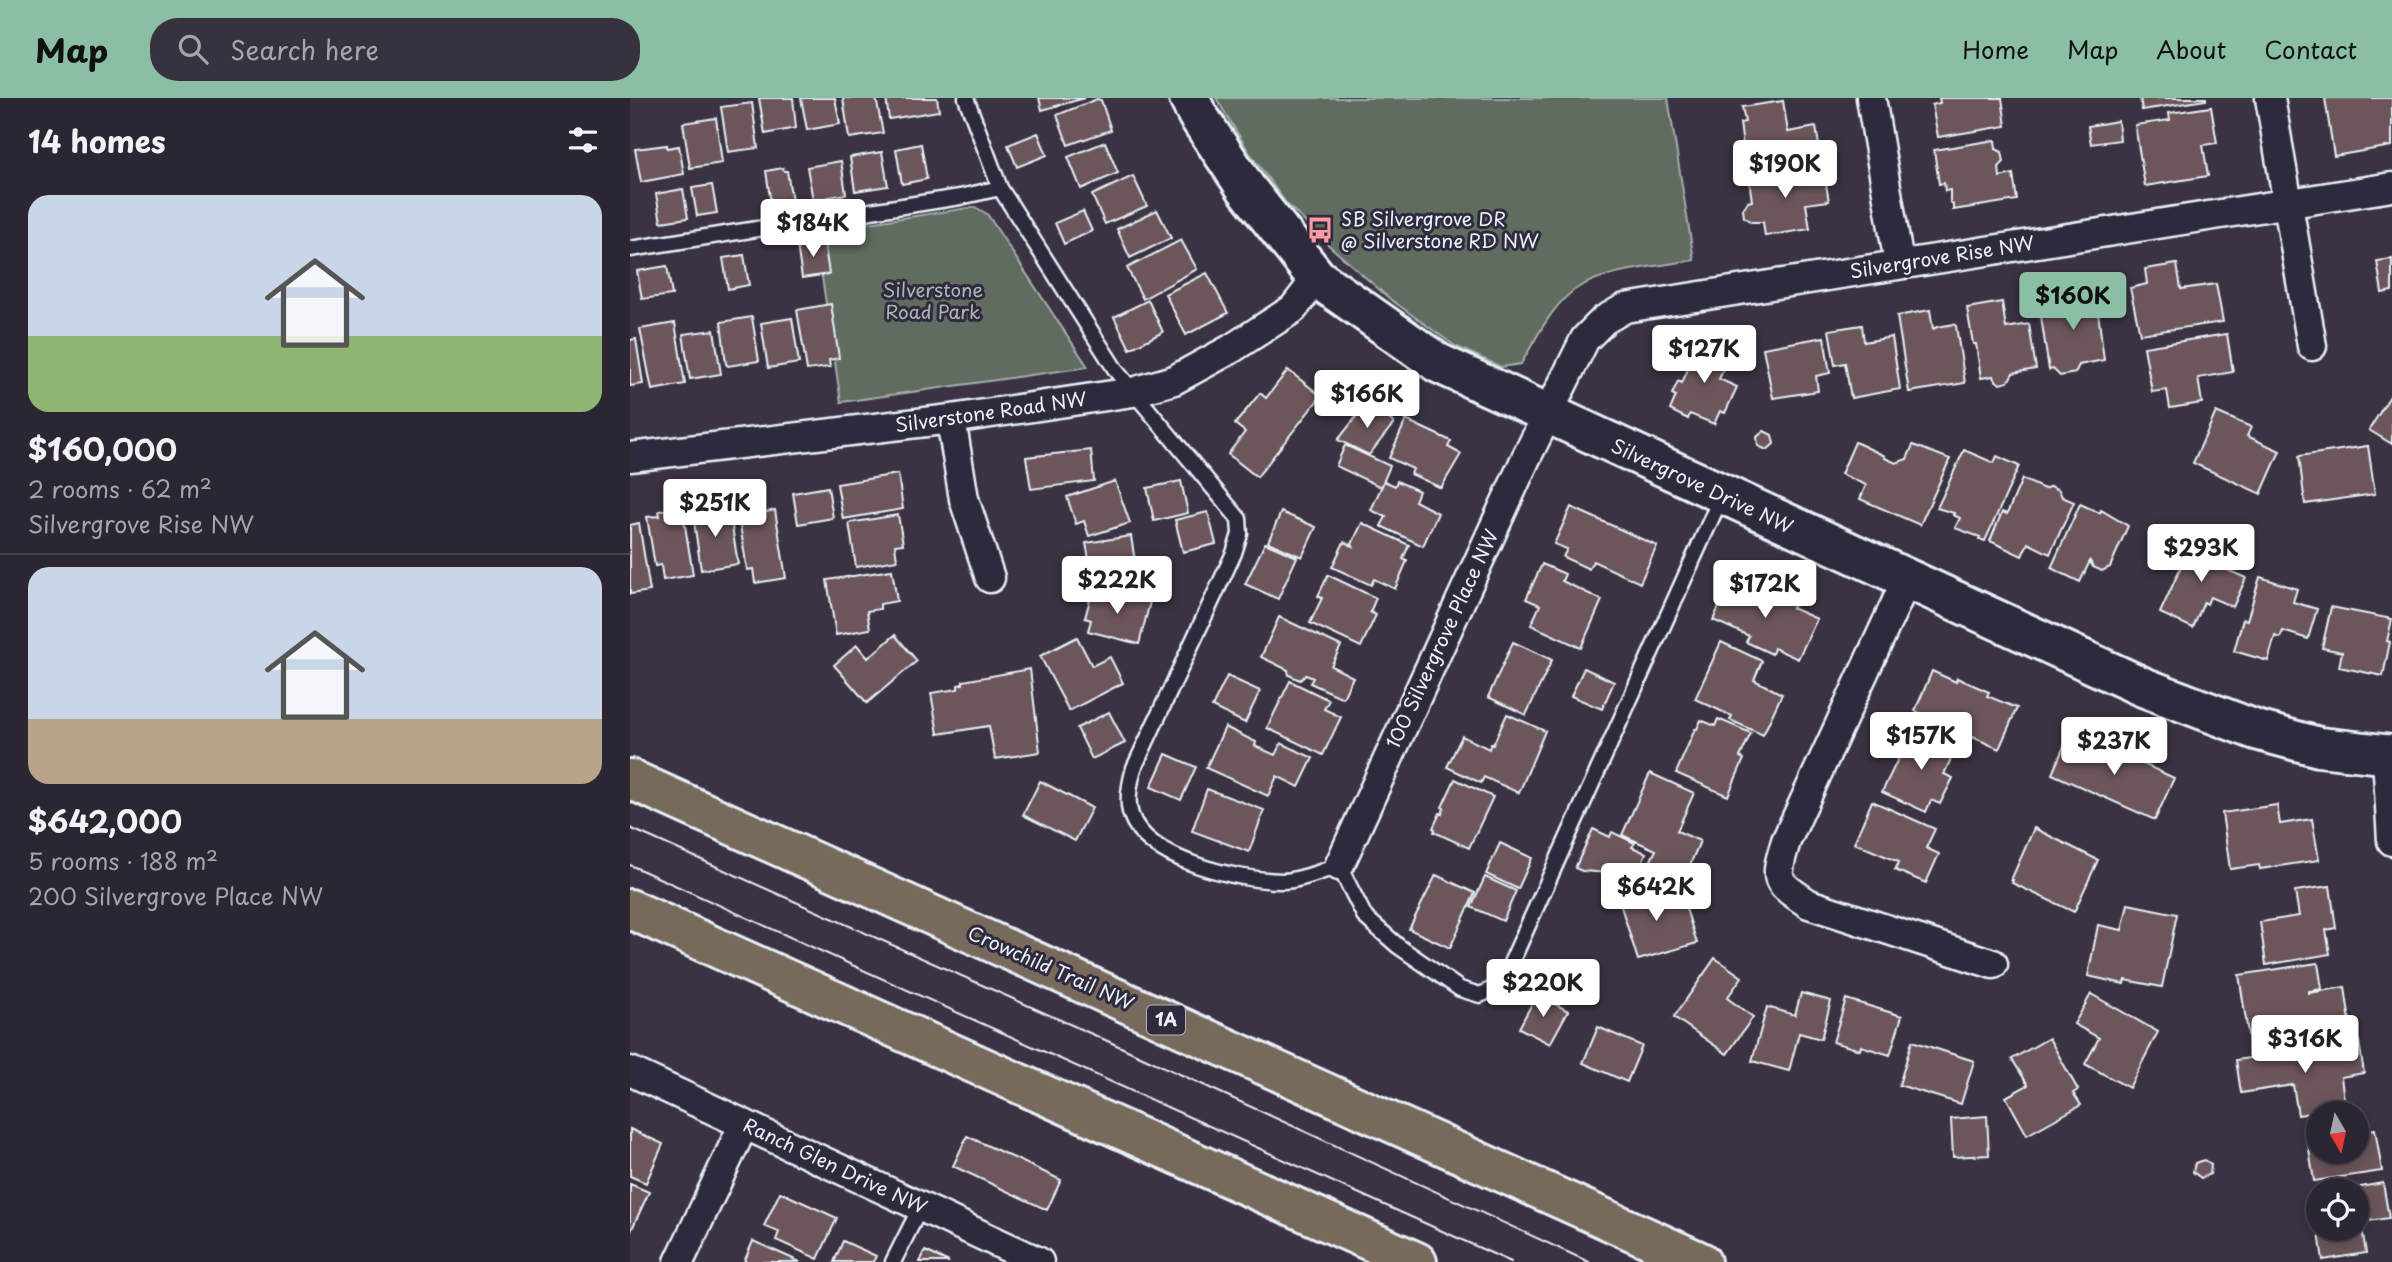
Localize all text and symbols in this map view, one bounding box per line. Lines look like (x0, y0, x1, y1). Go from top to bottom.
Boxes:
search box (150, 18, 640, 81)
text: Map (35, 24, 108, 74)
icon: search (174, 30, 212, 68)
text: Search here (230, 30, 379, 69)
text: Home (1962, 31, 2029, 67)
text: Map (2067, 31, 2118, 67)
text: About (2156, 31, 2226, 67)
text: Contact (2264, 31, 2357, 67)
text: 14 homes (28, 118, 166, 163)
icon: filters (564, 121, 602, 159)
pin: $190K (1736, 140, 1834, 200)
text: $190K (1749, 145, 1821, 180)
pin: $184K (764, 200, 862, 259)
text: $184K (777, 204, 849, 239)
place label: SB Silvergrove DR @ Silverstone RD NW (1341, 204, 1539, 254)
bus stop icon: SB Silvergrove DR @ Silverstone RD NW (1305, 215, 1335, 245)
street label: Silvergrove Rise NW (1847, 227, 2037, 284)
icon: home (252, 240, 378, 366)
pin: $160K (2024, 272, 2122, 332)
park label: Silverstone Road Park (883, 275, 983, 325)
text: $160K (2035, 277, 2111, 312)
pin: $127K (1655, 326, 1753, 385)
text: $127K (1668, 330, 1740, 365)
pin: $166K (1318, 370, 1416, 430)
text: $166K (1330, 375, 1404, 410)
street label: Silverstone Road NW (893, 384, 1089, 438)
text: $160,000 (28, 426, 177, 471)
street label: Silvergrove Drive NW (1607, 431, 1798, 540)
text: 2 rooms · 62 m² (28, 471, 212, 506)
pin: $251K (666, 480, 764, 539)
text: $251K (679, 484, 751, 519)
text: Silvergrove Rise NW (28, 506, 254, 541)
street label: 100 Silvergrove Place NW (1378, 524, 1504, 752)
pin: $293K (2152, 524, 2250, 584)
text: $293K (2163, 529, 2239, 564)
pin: $222K (1068, 556, 1166, 616)
pin: $172K (1716, 560, 1814, 620)
text: $222K (1078, 561, 1156, 596)
text: $172K (1729, 565, 1801, 600)
icon: home (252, 612, 378, 738)
pin: $157K (1872, 712, 1970, 772)
text: $157K (1886, 717, 1956, 752)
pin: $237K (2065, 718, 2163, 777)
text: $237K (2077, 722, 2151, 757)
text: $642,000 (28, 798, 182, 843)
text: 5 rooms · 188 m² (28, 843, 218, 878)
pin: $642K (1607, 864, 1705, 923)
text: $642K (1617, 868, 1695, 903)
text: 200 Silvergrove Place NW (28, 878, 323, 913)
street label: Crowchild Trail NW (964, 918, 1140, 1017)
pin: $220K (1494, 960, 1592, 1019)
text: $220K (1503, 964, 1583, 999)
road number: 1A (1147, 1006, 1185, 1035)
pin: $316K (2256, 1016, 2354, 1075)
text: $316K (2268, 1020, 2342, 1055)
north arrow (2306, 1101, 2370, 1164)
map controls (2306, 1101, 2369, 1241)
street label: Ranch Glen Drive NW (739, 1110, 932, 1220)
button: locate (2306, 1178, 2369, 1241)

